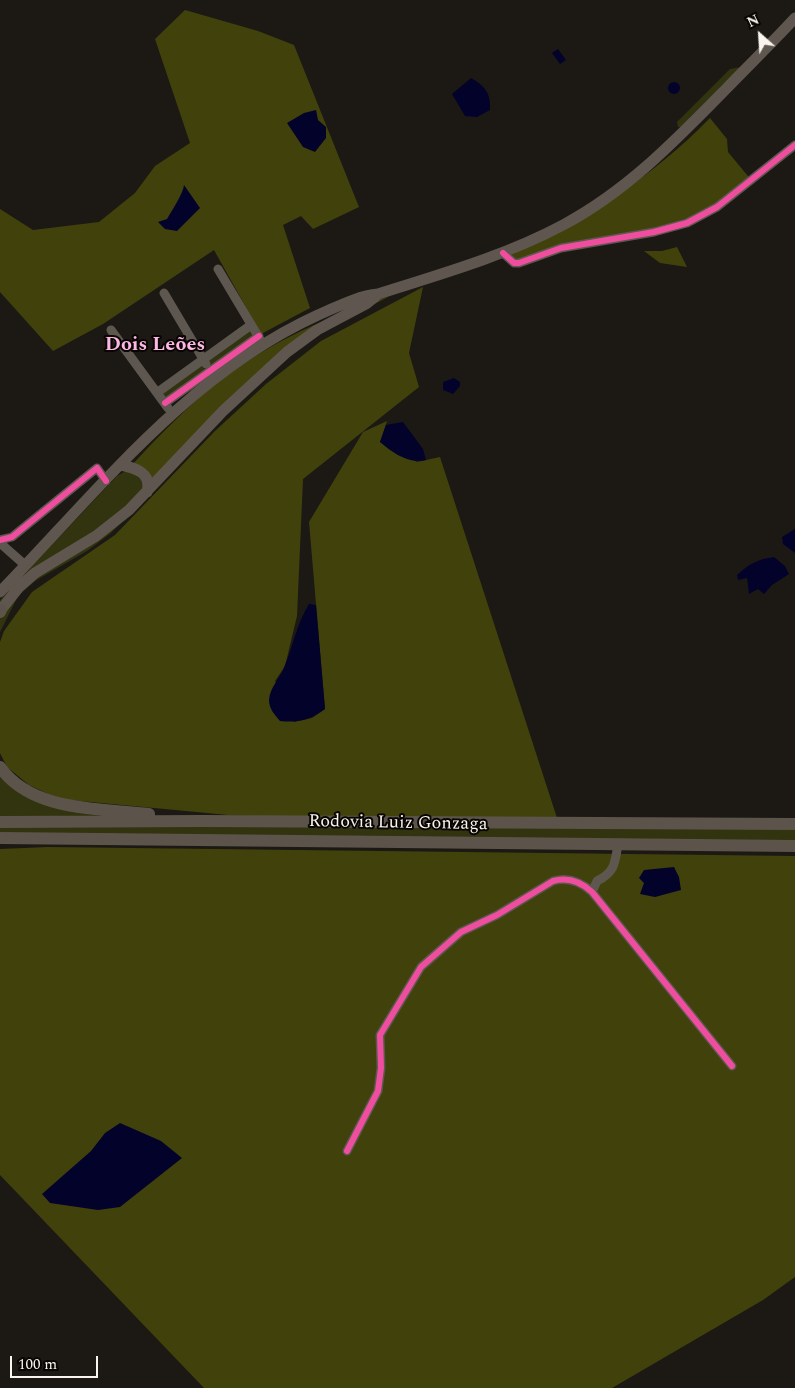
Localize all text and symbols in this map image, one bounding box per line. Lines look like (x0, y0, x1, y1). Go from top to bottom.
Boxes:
text: N (743, 9, 763, 33)
north arrow (735, 10, 785, 60)
district label: Dois Leões (105, 334, 205, 358)
street label: Rodovia Luiz Gonzaga (308, 812, 488, 836)
scale bar (12, 1346, 100, 1378)
text: 100 m (18, 1353, 57, 1376)

